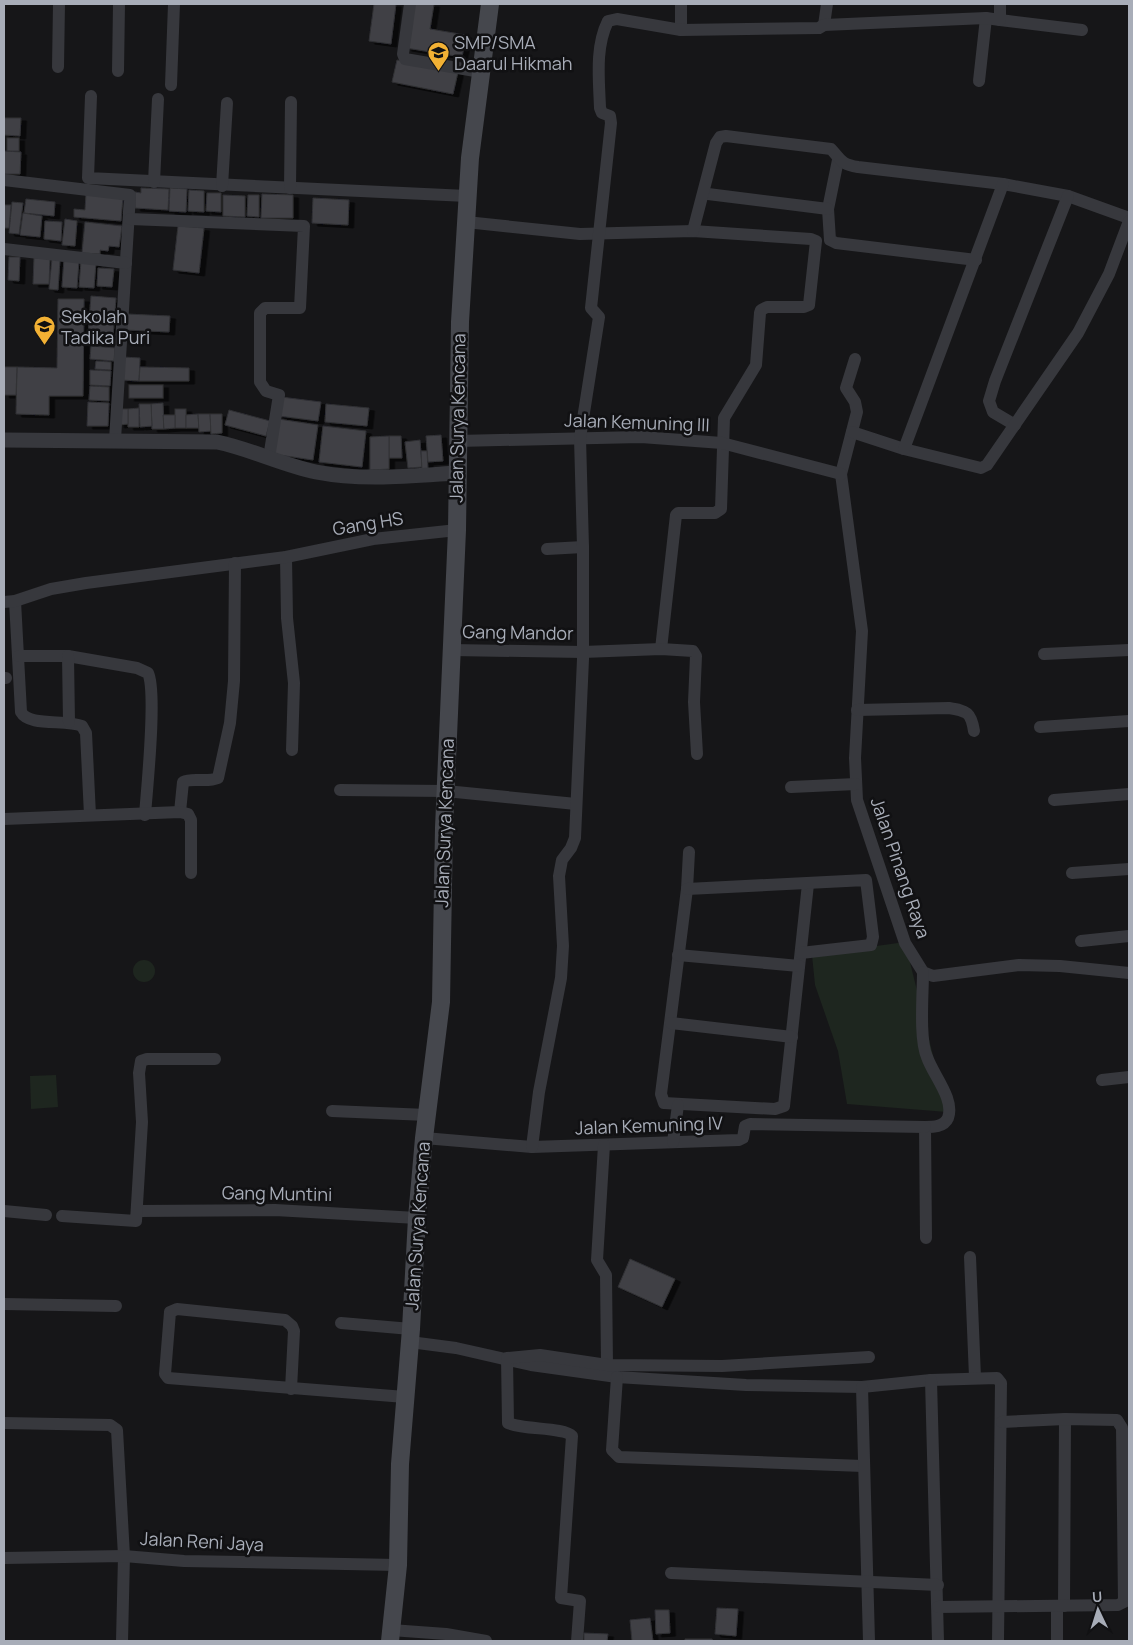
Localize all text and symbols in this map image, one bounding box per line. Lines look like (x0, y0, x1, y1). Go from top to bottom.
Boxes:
place label: SMP/SMA Daarul Hikmah (454, 30, 572, 75)
school or university icon: SMP/SMA Daarul Hikmah (426, 41, 450, 72)
place label: Sekolah Tadika Puri (61, 304, 150, 349)
school or university icon: Sekolah Tadika Puri (33, 315, 57, 346)
street label: Jalan Surya Kencana (444, 333, 470, 503)
street label: Jalan Kemuning III (564, 407, 710, 437)
street label: Gang HS (331, 506, 405, 540)
street label: Gang Mandor (462, 619, 574, 645)
street label: Jalan Surya Kencana (429, 738, 459, 908)
street label: Jalan Pinang Raya (866, 794, 936, 941)
street label: Jalan Kemuning IV (575, 1110, 723, 1140)
street label: Jalan Surya Kencana (399, 1141, 435, 1311)
street label: Gang Muntini (222, 1180, 332, 1206)
street label: Jalan Reni Jaya (140, 1526, 265, 1556)
north arrow (1073, 1585, 1123, 1635)
text: U (1091, 1587, 1103, 1606)

